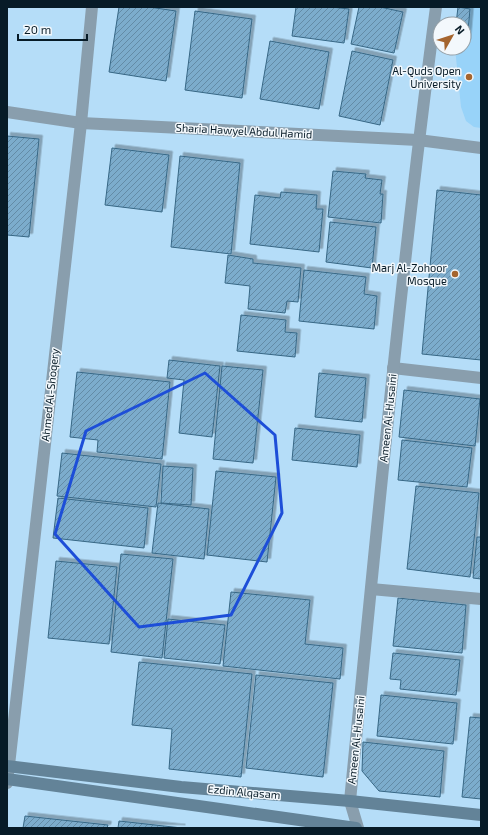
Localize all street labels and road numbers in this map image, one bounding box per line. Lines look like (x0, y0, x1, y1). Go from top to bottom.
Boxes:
street label: Sharia Hawyel Abdul Hamid (175, 120, 313, 141)
street label: Ahmed Al-Shoqery (38, 348, 61, 442)
street label: Ameen Al-Husaini (376, 373, 399, 463)
street label: Ameen Al-Husaini (344, 695, 367, 785)
street label: Ezdin Alqasam (207, 782, 281, 801)

